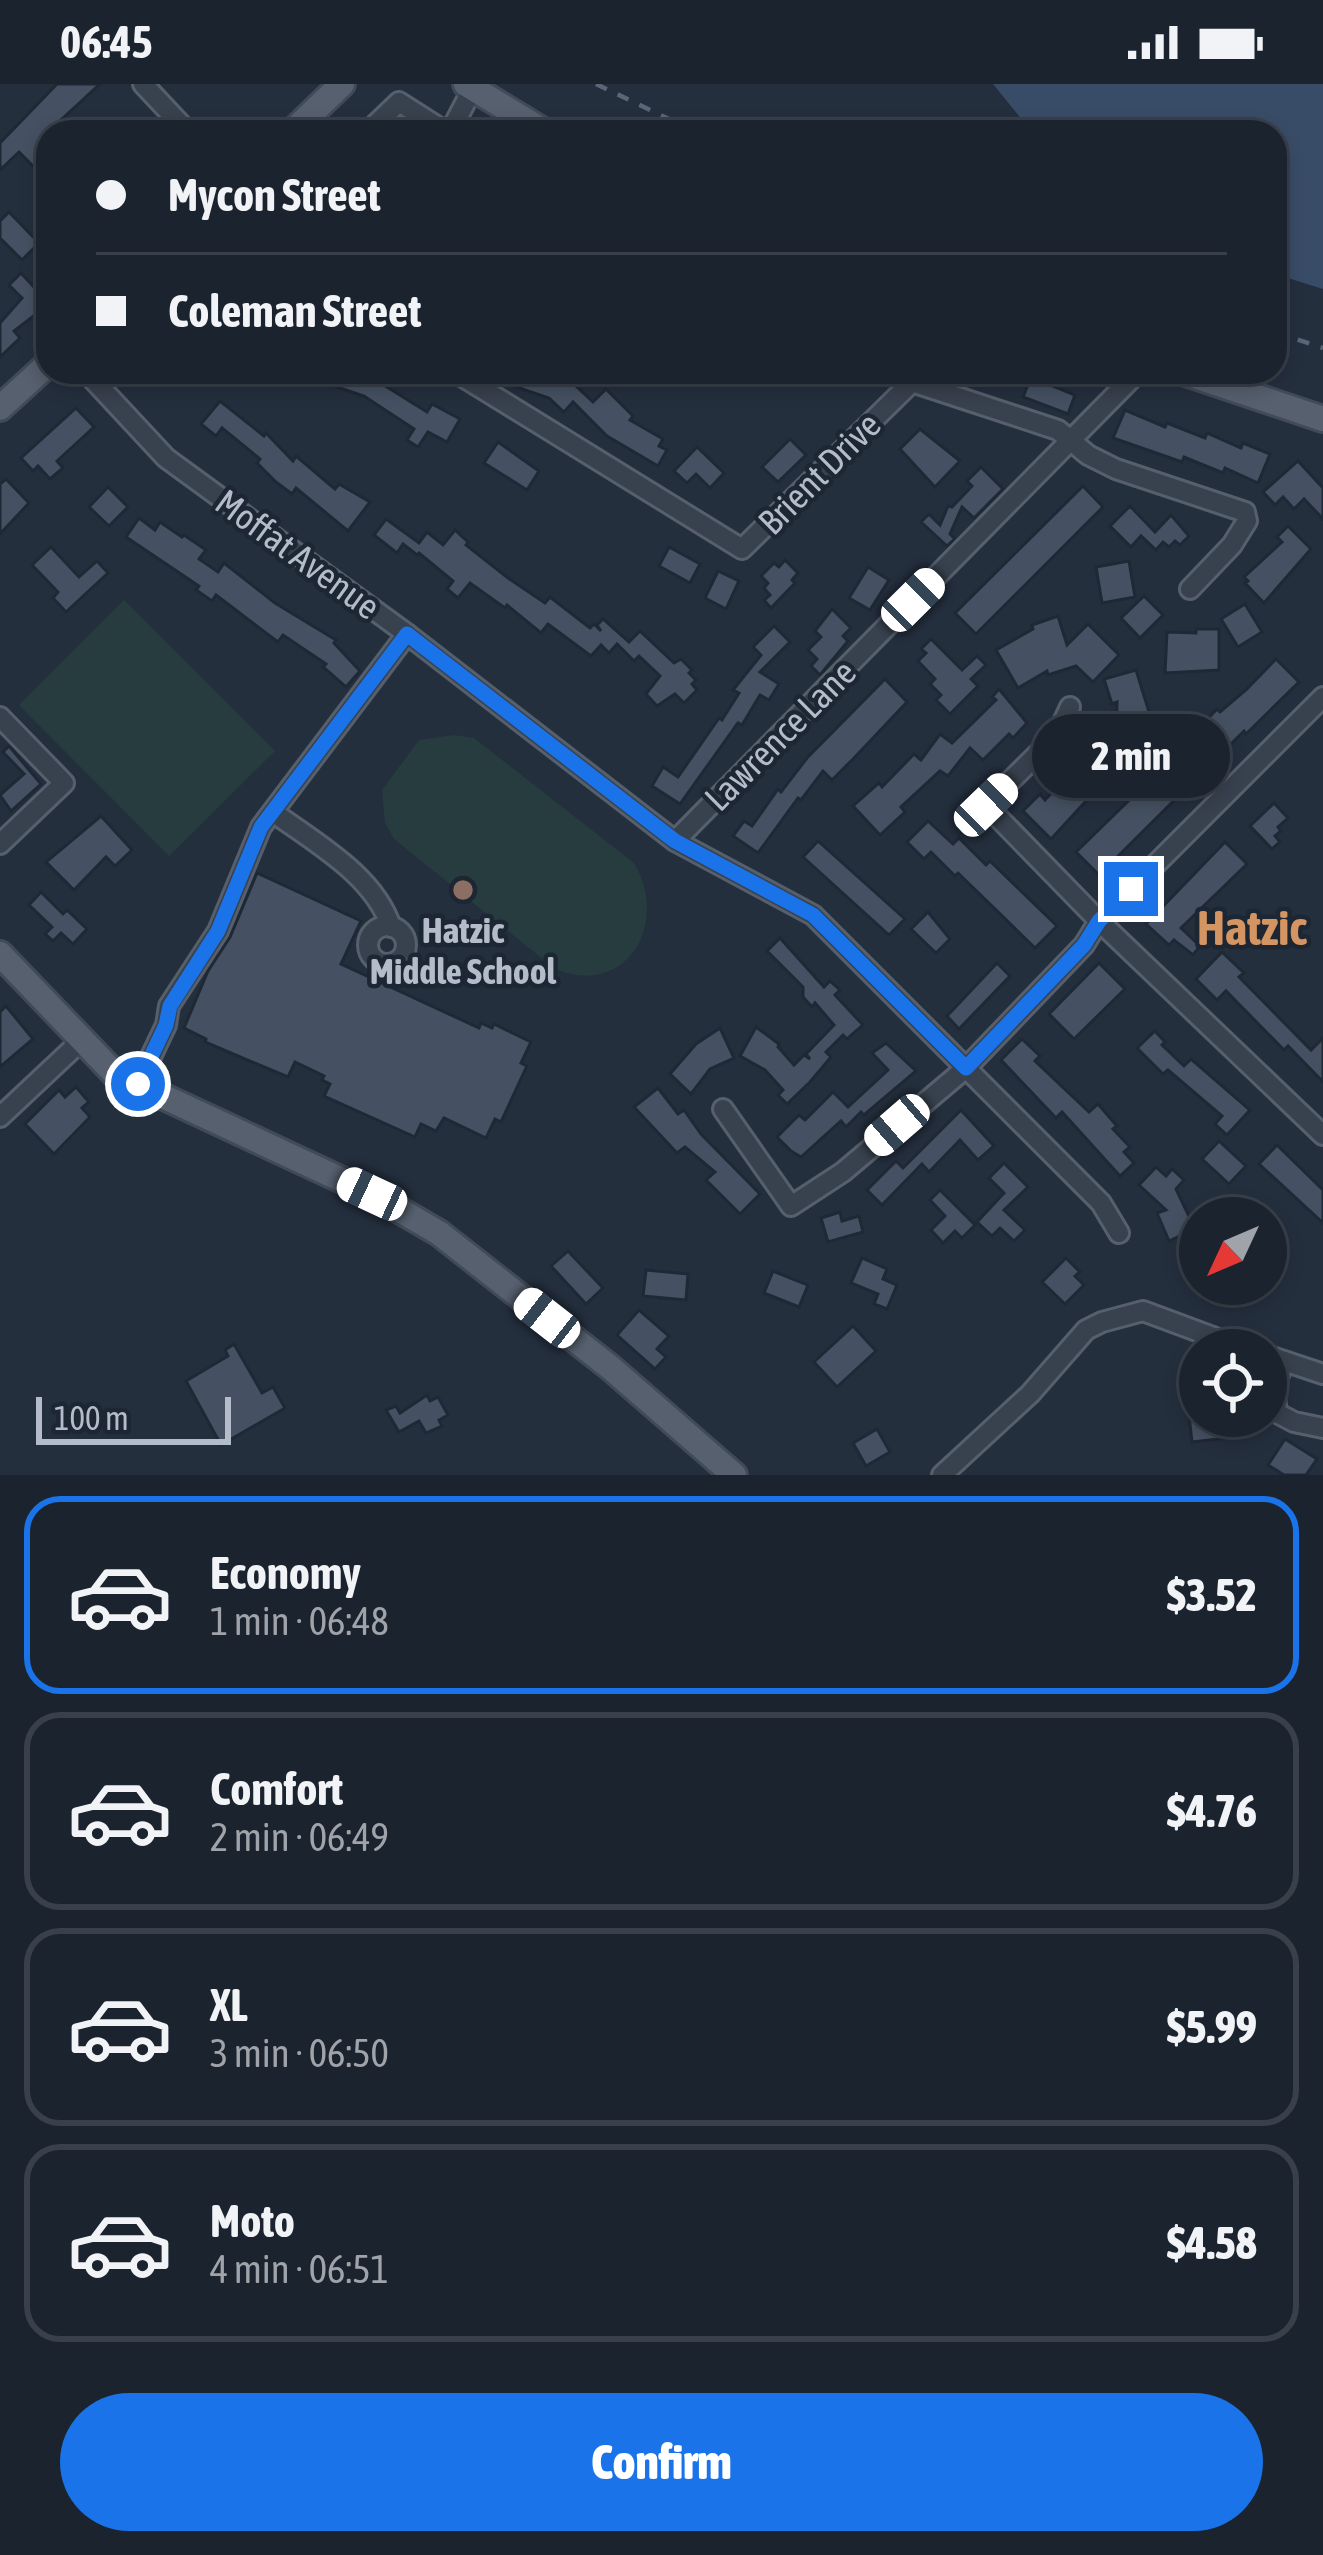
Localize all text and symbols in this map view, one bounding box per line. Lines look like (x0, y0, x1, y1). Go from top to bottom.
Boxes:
text: 06:45 (60, 16, 153, 68)
text: Mycon Street (168, 169, 381, 221)
text: Coleman Street (168, 285, 421, 337)
street label: Brient Drive (749, 403, 889, 543)
street label: Moffat Avenue (208, 481, 388, 627)
car (875, 562, 951, 638)
street label: Lawrence Lane (696, 651, 864, 819)
callout: 2 min (1032, 715, 1230, 799)
text: 2 min (1091, 734, 1171, 778)
car (948, 767, 1024, 843)
route end (1104, 862, 1158, 916)
marker: Hatzic Middle School (450, 877, 476, 903)
district label: Hatzic (1197, 900, 1307, 955)
place label: Hatzic Middle School (370, 909, 557, 992)
route start (111, 1057, 165, 1111)
car (858, 1088, 936, 1162)
car (332, 1162, 412, 1226)
north arrow (1179, 1197, 1287, 1305)
map controls (1179, 1197, 1287, 1437)
car (508, 1282, 586, 1354)
button: locate (1179, 1329, 1287, 1437)
scale bar (36, 1391, 231, 1444)
text: 100 m (54, 1399, 129, 1437)
icon: car (66, 1541, 174, 1649)
text: Economy (210, 1547, 361, 1599)
text: $3.52 (1167, 1569, 1257, 1621)
text: 1 min · 06:48 (210, 1599, 389, 1643)
icon: car (66, 1757, 174, 1865)
text: Comfort (210, 1763, 343, 1815)
text: $4.76 (1167, 1785, 1257, 1837)
text: 2 min · 06:49 (210, 1815, 389, 1859)
icon: car (66, 1973, 174, 2081)
text: XL (210, 1979, 248, 2031)
text: $5.99 (1167, 2001, 1257, 2053)
text: 3 min · 06:50 (210, 2031, 389, 2075)
icon: car (66, 2189, 174, 2297)
text: Moto (210, 2195, 295, 2247)
text: $4.58 (1167, 2217, 1257, 2269)
text: 4 min · 06:51 (210, 2247, 389, 2291)
button: Confirm (60, 2393, 1263, 2531)

